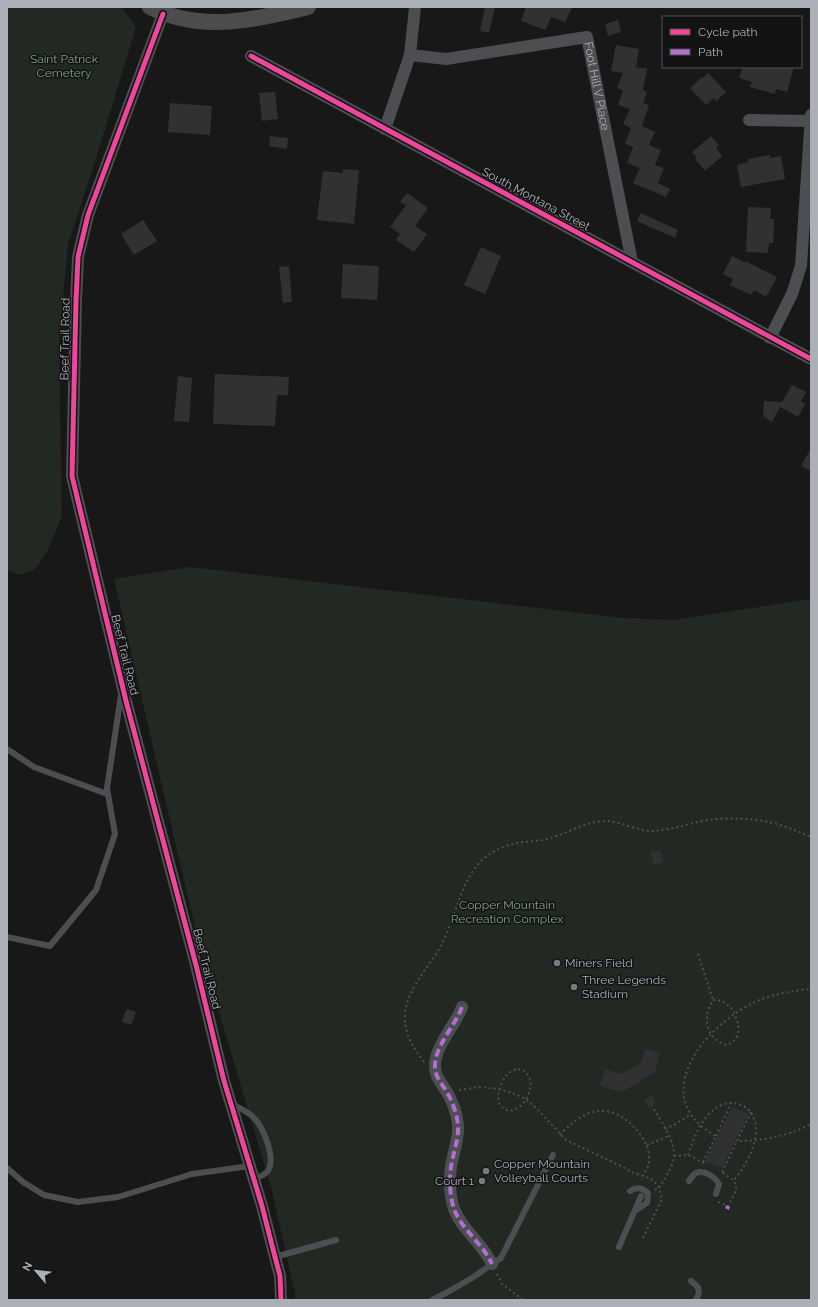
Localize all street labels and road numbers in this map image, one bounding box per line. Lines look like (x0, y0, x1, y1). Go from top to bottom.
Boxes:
street label: Foot Hill V Place (581, 41, 613, 132)
street label: South Montana Street (479, 165, 593, 233)
street label: Beef Trail Road (57, 298, 73, 380)
street label: Beef Trail Road (108, 613, 142, 697)
street label: Beef Trail Road (190, 927, 224, 1011)

